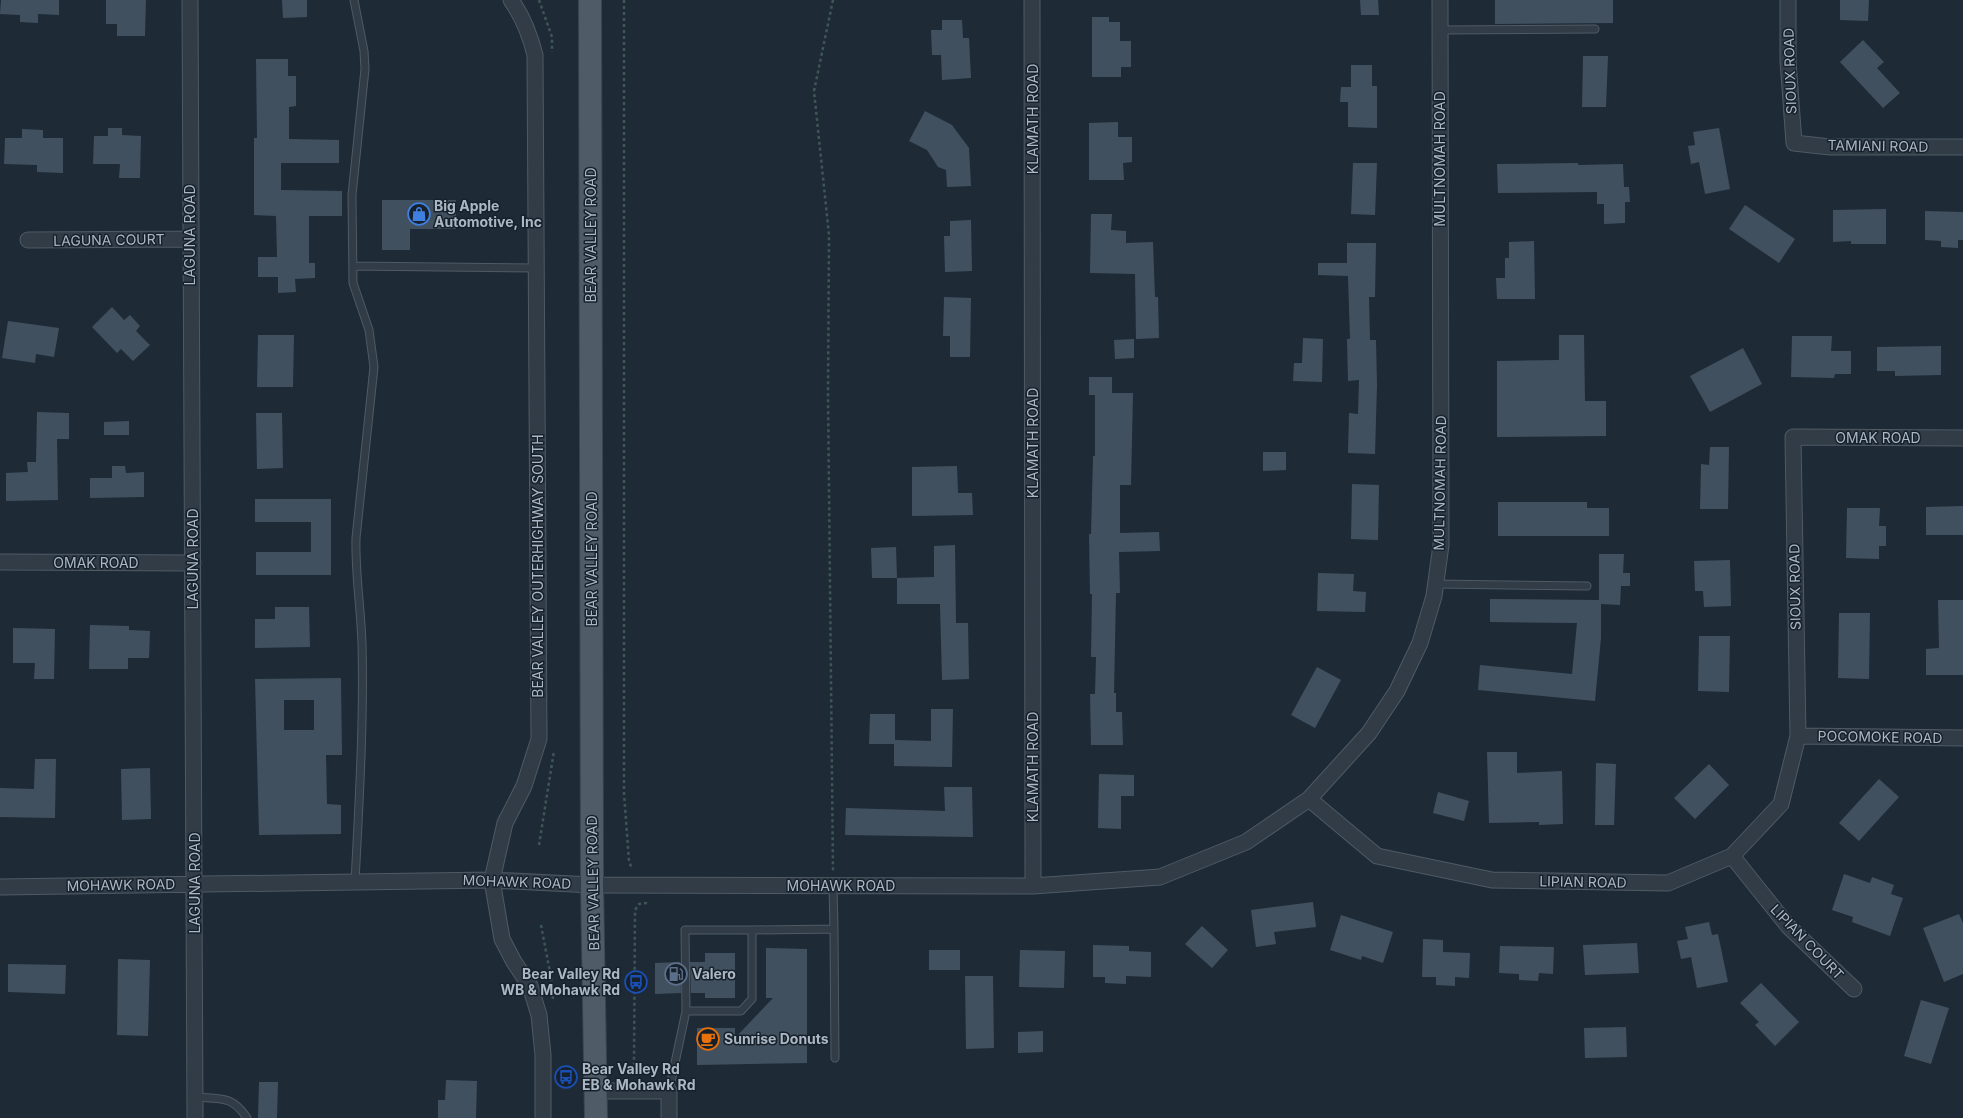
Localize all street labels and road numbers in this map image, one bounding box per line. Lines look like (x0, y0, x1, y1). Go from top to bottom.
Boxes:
street label: SIOUX ROAD (1779, 28, 1800, 114)
street label: KLAMATH ROAD (1024, 64, 1041, 174)
street label: MULTNOMAH ROAD (1431, 91, 1448, 227)
street label: TAMIANI ROAD (1827, 136, 1929, 155)
street label: BEAR VALLEY ROAD (582, 167, 599, 303)
street label: LAGUNA ROAD (181, 184, 198, 286)
street label: LAGUNA COURT (53, 230, 165, 249)
street label: KLAMATH ROAD (1024, 388, 1041, 498)
street label: MULTNOMAH ROAD (1430, 415, 1449, 551)
street label: OMAK ROAD (1835, 429, 1921, 446)
street label: BEAR VALLEY OUTERHIGHWAY SOUTH (529, 434, 546, 698)
street label: BEAR VALLEY ROAD (583, 491, 600, 627)
street label: LAGUNA ROAD (184, 508, 201, 610)
street label: SIOUX ROAD (1785, 544, 1804, 630)
street label: OMAK ROAD (53, 554, 139, 571)
street label: KLAMATH ROAD (1024, 712, 1041, 822)
street label: POCOMOKE ROAD (1818, 727, 1942, 746)
street label: BEAR VALLEY ROAD (583, 815, 602, 951)
street label: LAGUNA ROAD (186, 832, 203, 934)
street label: MOHAWK ROAD (462, 871, 572, 892)
street label: LIPIAN ROAD (1539, 872, 1627, 891)
street label: MOHAWK ROAD (66, 875, 176, 894)
street label: MOHAWK ROAD (787, 877, 895, 894)
street label: LIPIAN COURT (1767, 901, 1847, 983)

